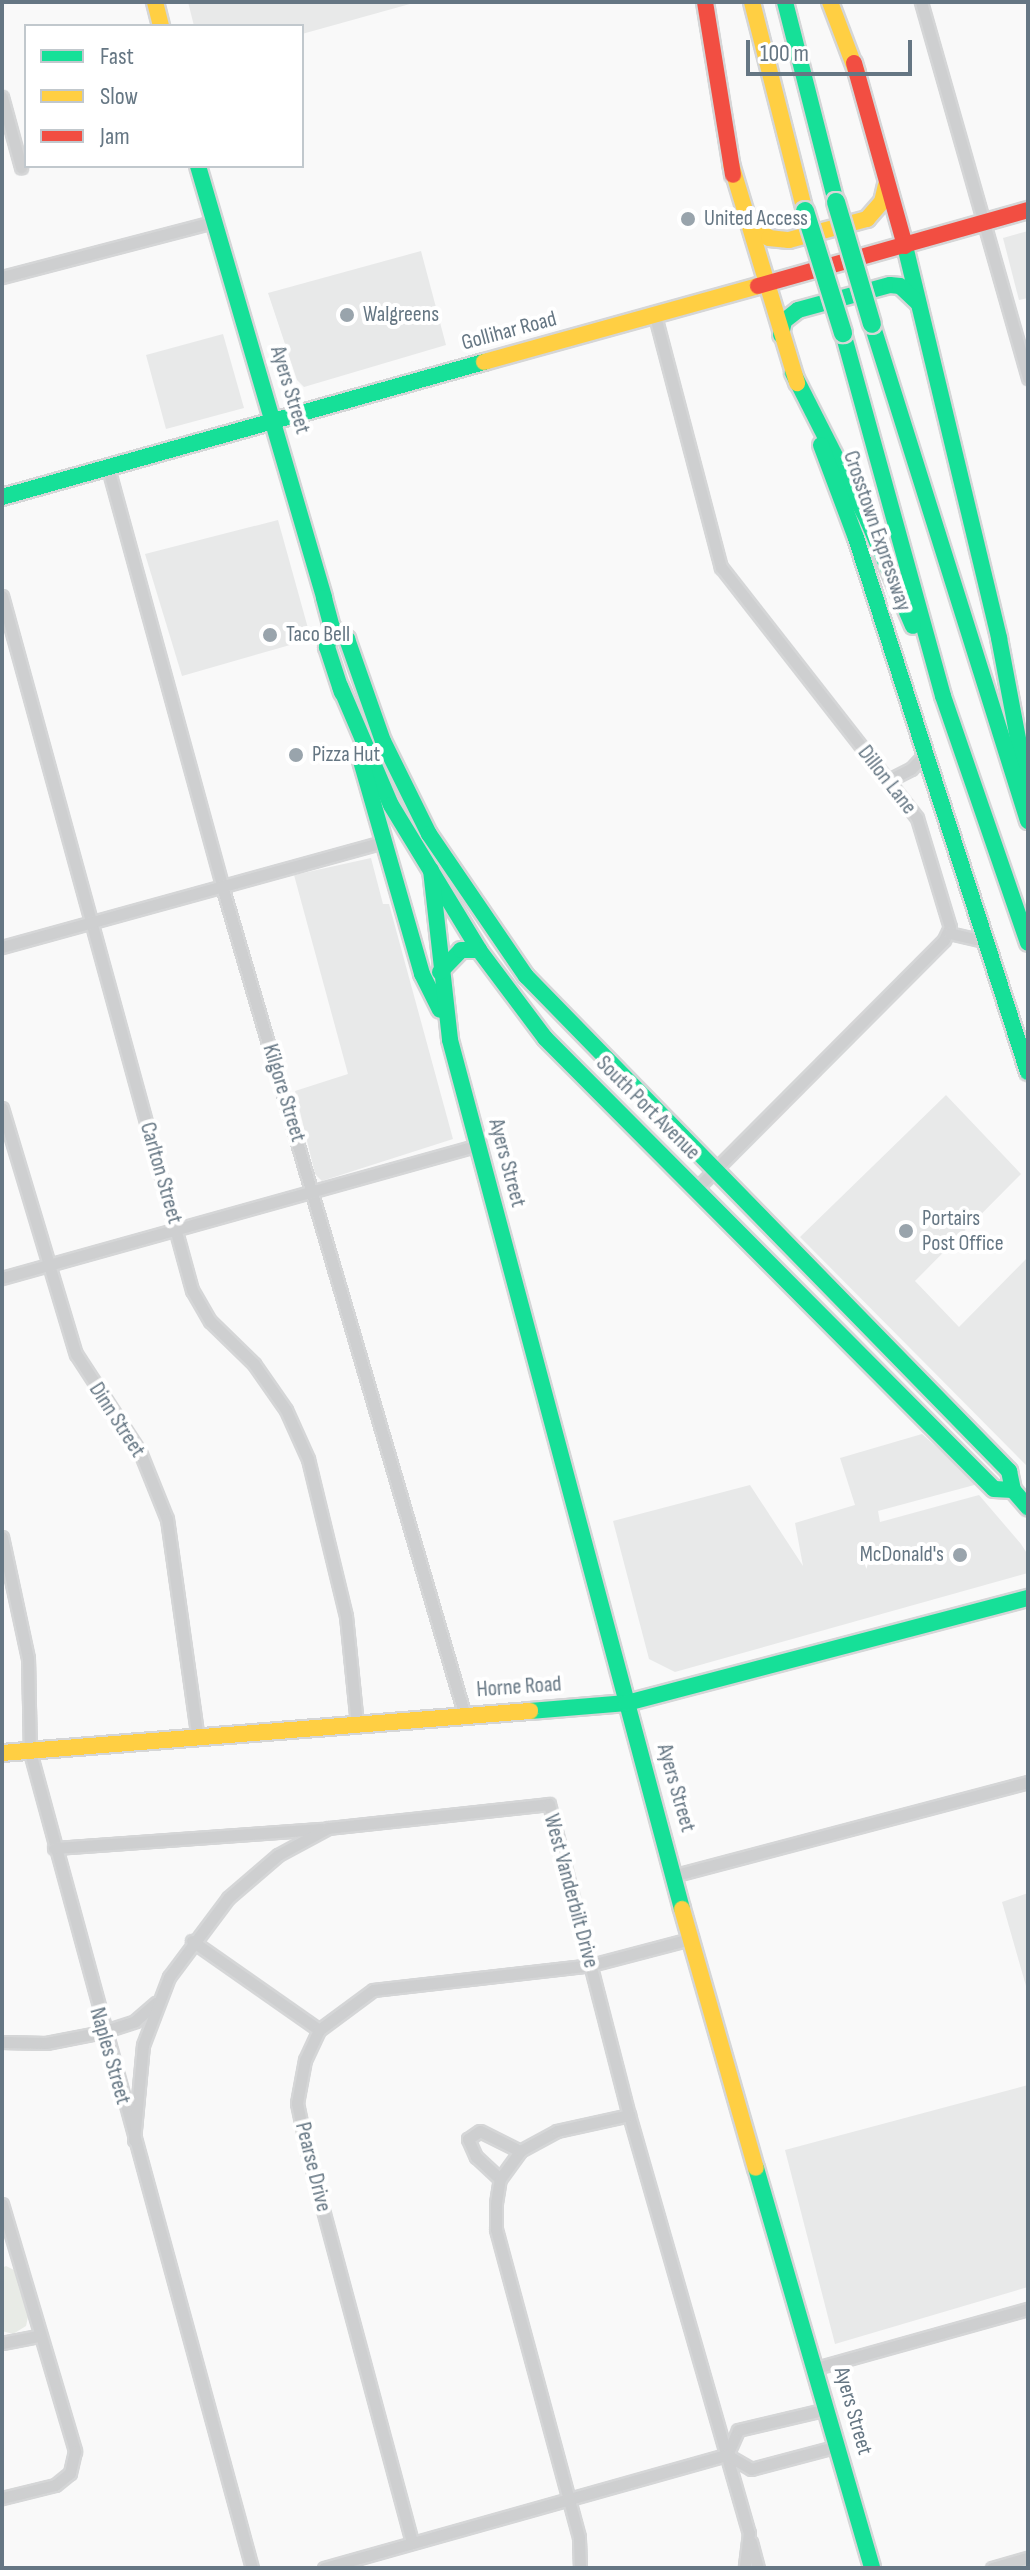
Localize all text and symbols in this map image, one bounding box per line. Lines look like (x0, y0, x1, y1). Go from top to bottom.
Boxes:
legend (24, 24, 304, 168)
scale bar (750, 24, 916, 74)
text: 100 m (760, 39, 809, 68)
text: Fast (100, 42, 134, 71)
text: Slow (100, 82, 138, 111)
text: Jam (100, 122, 130, 151)
place label: United Access (704, 206, 808, 232)
marker: United Access (679, 210, 697, 228)
place label: Walgreens (363, 302, 439, 328)
marker: Walgreens (338, 306, 356, 324)
street label: Gollihar Road (459, 306, 559, 356)
street label: Ayers Street (264, 343, 316, 437)
street label: Crosstown Expressway (837, 447, 917, 615)
place label: Taco Bell (286, 622, 350, 648)
marker: Taco Bell (261, 626, 279, 644)
street label: Dillon Lane (852, 740, 922, 820)
place label: Pizza Hut (312, 742, 380, 768)
marker: Pizza Hut (287, 746, 305, 764)
street label: Kilgore Street (257, 1041, 311, 1145)
street label: South Port Avenue (590, 1050, 706, 1166)
street label: Ayers Street (483, 1116, 531, 1210)
street label: Carlton Street (134, 1119, 188, 1227)
place label: Portairs Post Office (922, 1205, 1004, 1256)
marker: Portairs Post Office (897, 1222, 915, 1240)
street label: Dinn Street (83, 1378, 151, 1462)
place label: McDonald's (860, 1542, 944, 1568)
marker: McDonald's (951, 1546, 969, 1564)
street label: Horne Road (476, 1671, 562, 1703)
street label: Ayers Street (651, 1741, 701, 1835)
street label: West Vanderbilt Drive (538, 1811, 604, 1971)
street label: Naples Street (84, 2005, 136, 2107)
street label: Pearse Drive (289, 2120, 337, 2214)
street label: Ayers Street (828, 2364, 878, 2458)

